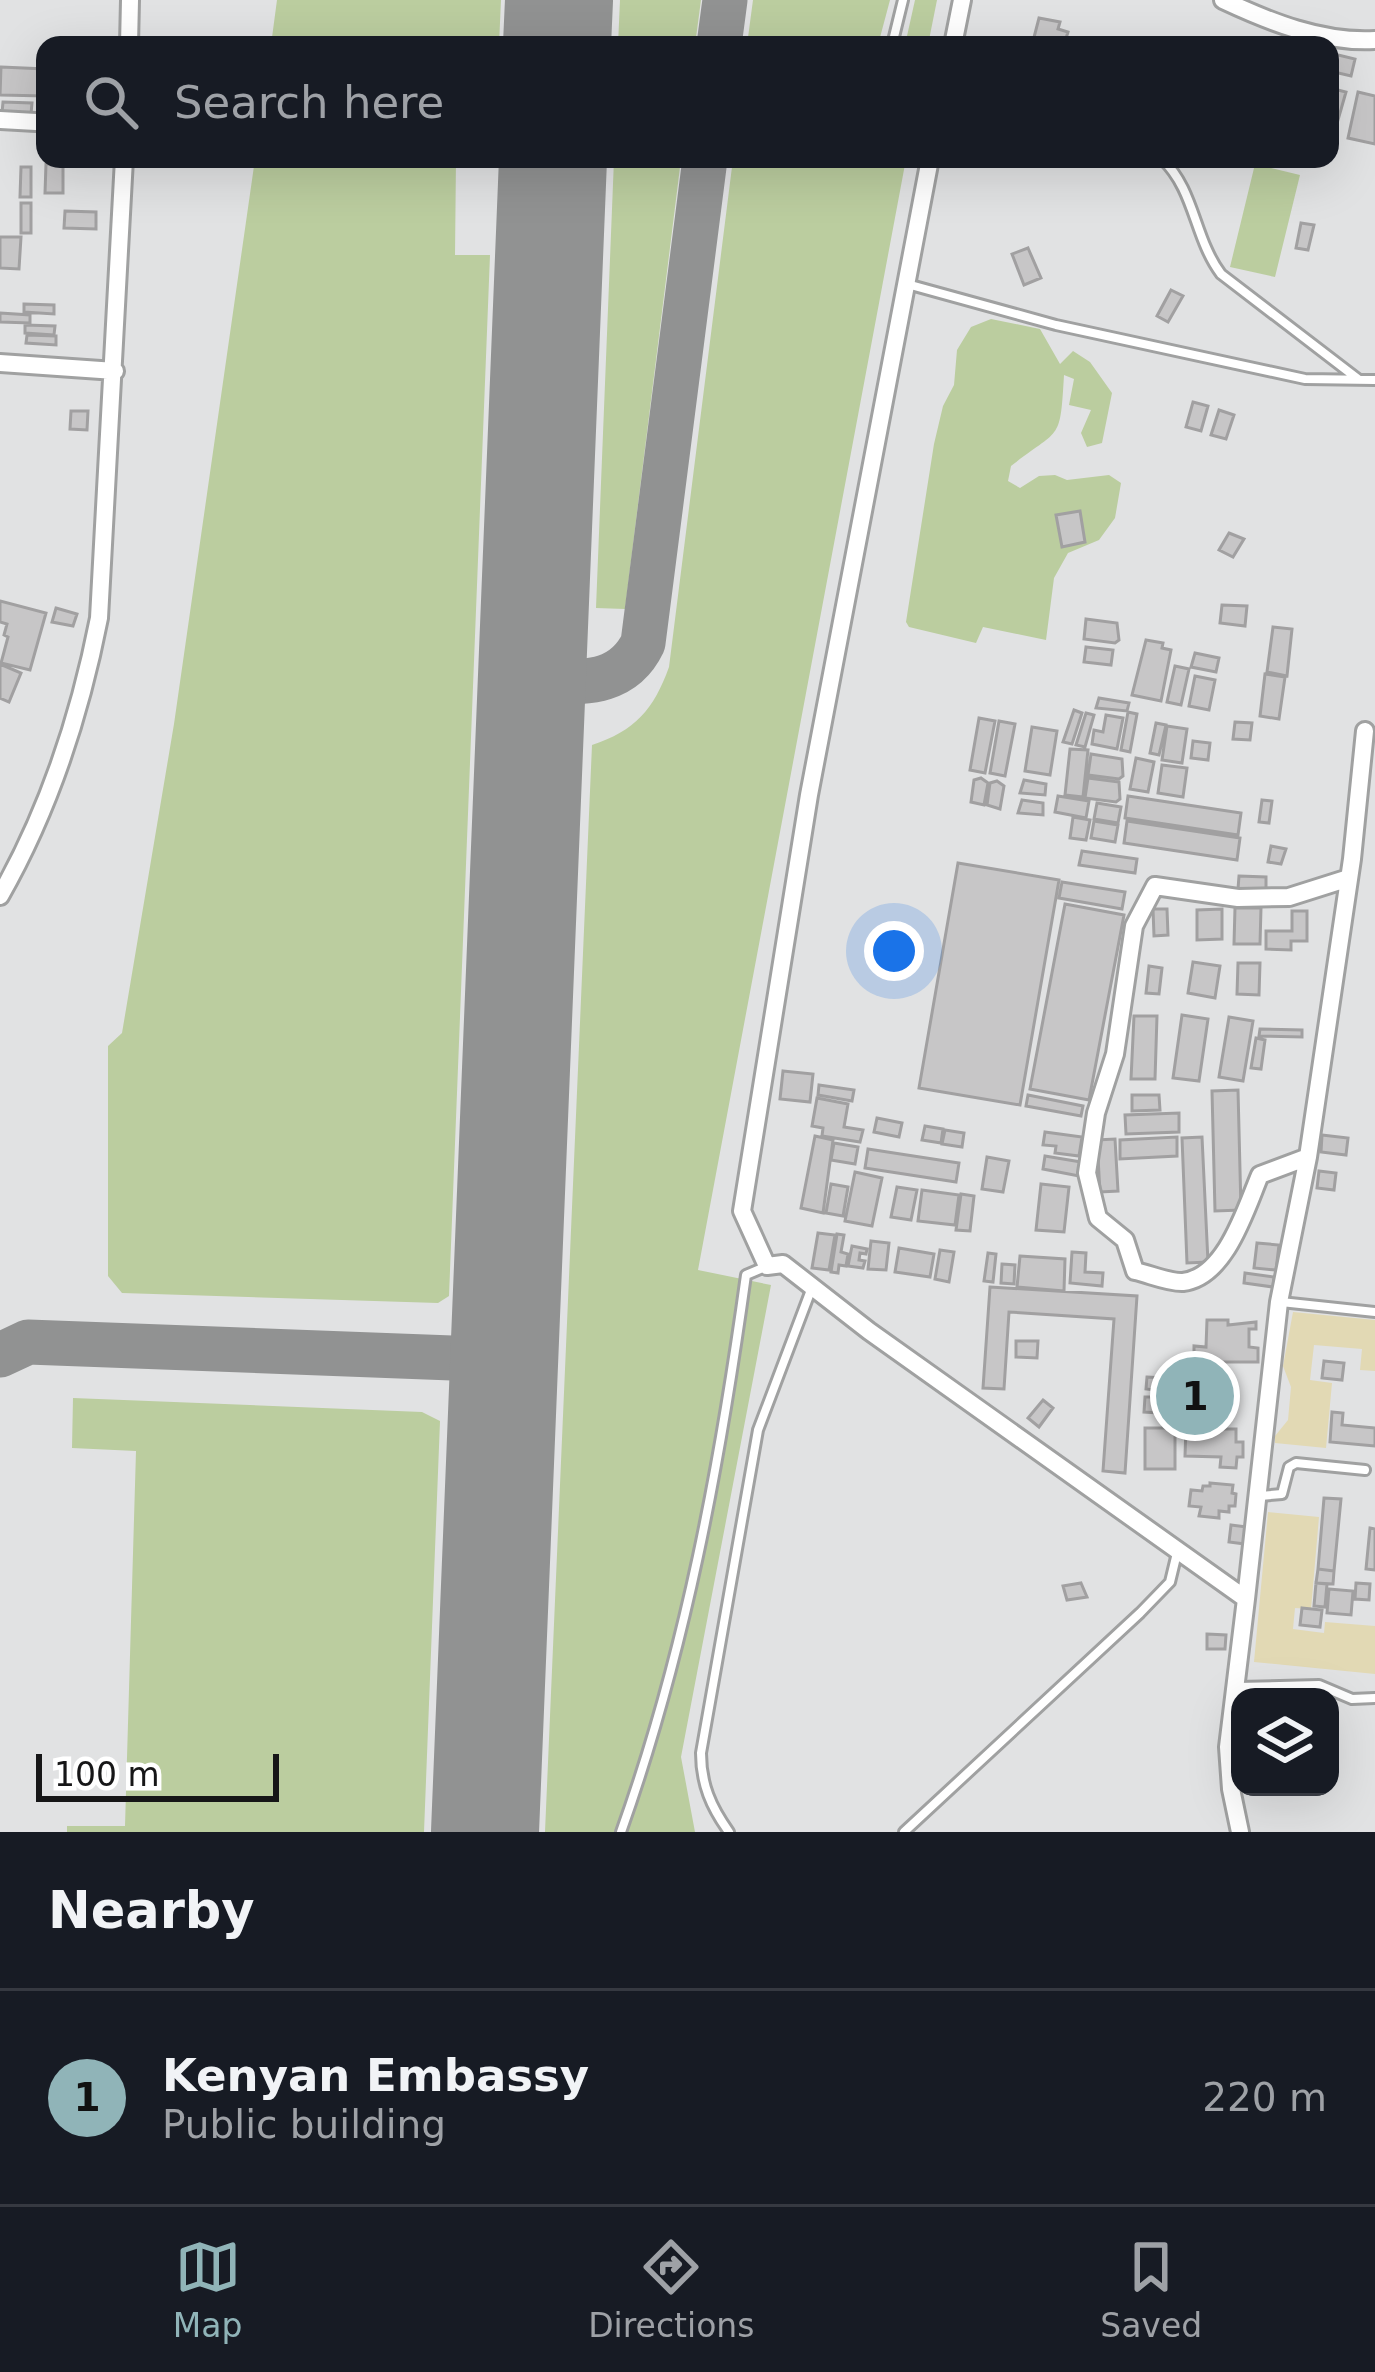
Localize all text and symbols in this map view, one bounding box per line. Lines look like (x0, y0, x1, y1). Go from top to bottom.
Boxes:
search box (36, 36, 1339, 168)
icon: search (78, 69, 144, 135)
text: Search here (174, 76, 444, 129)
your location (864, 921, 924, 981)
pin: 1 (1156, 1351, 1234, 1441)
map controls (1231, 1688, 1339, 1796)
button: layers (1231, 1688, 1339, 1796)
scale bar (36, 1748, 279, 1801)
text: 100 m (54, 1755, 160, 1794)
text: Nearby (48, 1881, 255, 1940)
text: Kenyan Embassy (162, 2049, 589, 2102)
text: 1 (73, 2075, 101, 2120)
text: 220 m (1202, 2075, 1327, 2120)
text: Public building (162, 2102, 446, 2147)
tab: Map (173, 2234, 243, 2345)
tab: Directions (588, 2234, 754, 2345)
tab: Saved (1100, 2234, 1202, 2345)

